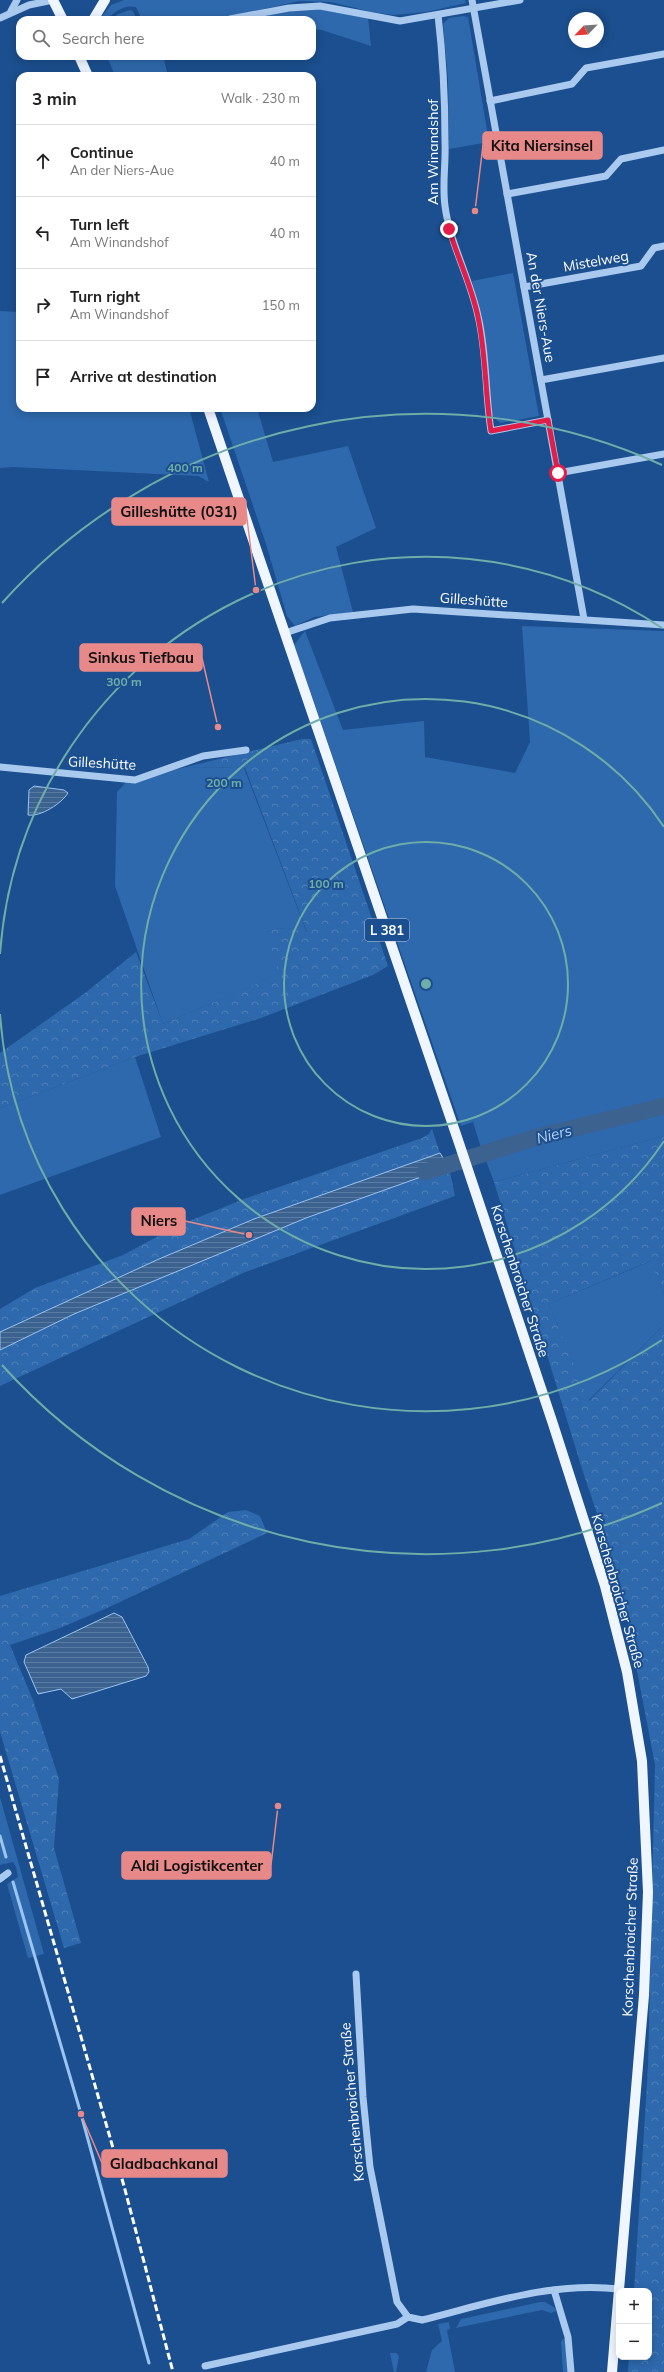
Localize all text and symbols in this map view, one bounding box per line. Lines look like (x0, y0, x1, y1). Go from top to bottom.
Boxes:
north arrow (568, 12, 604, 48)
search box (16, 16, 316, 60)
icon: search (30, 27, 52, 49)
text: Search here (62, 29, 144, 48)
text: 3 min (32, 88, 77, 109)
text: Walk · 230 m (221, 90, 300, 106)
street label: Am Winandshof (424, 99, 442, 205)
callout: Kita Niersinsel (483, 132, 602, 159)
text: Kita Niersinsel (491, 136, 593, 155)
text: Continue (70, 143, 133, 162)
icon: ahead (32, 150, 54, 172)
text: 40 m (270, 153, 300, 169)
text: An der Niers-Aue (70, 162, 174, 178)
text: Turn left (70, 215, 129, 234)
route end (440, 220, 458, 238)
icon: left (32, 222, 54, 244)
text: 40 m (270, 225, 300, 241)
text: Am Winandshof (70, 234, 169, 250)
street label: Mistelweg (562, 246, 630, 276)
street label: An der Niers-Aue (522, 250, 560, 364)
text: Turn right (70, 287, 140, 306)
icon: right (32, 294, 54, 316)
text: 150 m (262, 297, 300, 313)
text: Am Winandshof (70, 306, 169, 322)
icon: arrive (32, 366, 54, 388)
text: Arrive at destination (70, 367, 217, 386)
text: 400 m (167, 460, 203, 475)
route start (549, 464, 567, 482)
callout: Gilleshütte (031) (112, 498, 246, 525)
text: Gilleshütte (031) (120, 502, 238, 521)
street label: Gilleshütte (439, 589, 509, 611)
callout: Sinkus Tiefbau (80, 644, 202, 671)
text: Sinkus Tiefbau (88, 648, 194, 667)
text: 300 m (106, 674, 142, 689)
street label: Gilleshütte (67, 752, 137, 774)
text: 200 m (206, 775, 242, 790)
text: 100 m (308, 876, 344, 891)
road number: L 381 (365, 919, 409, 941)
centre of rings (419, 977, 433, 991)
water label: Niers (534, 1120, 574, 1148)
street label: Korschenbroicher Straße (487, 1202, 553, 1360)
callout: Niers (132, 1208, 185, 1235)
text: Niers (141, 1211, 177, 1230)
street label: Korschenbroicher Straße (587, 1512, 649, 1670)
callout: Aldi Logistikcenter (122, 1852, 271, 1879)
text: Aldi Logistikcenter (131, 1856, 263, 1875)
street label: Korschenbroicher Straße (618, 1857, 642, 2017)
street label: Korschenbroicher Straße (336, 2022, 368, 2182)
callout: Gladbachkanal (102, 2150, 227, 2177)
text: Gladbachkanal (110, 2154, 218, 2173)
map controls (616, 2288, 652, 2360)
button: + (616, 2288, 652, 2324)
button: − (616, 2324, 652, 2360)

